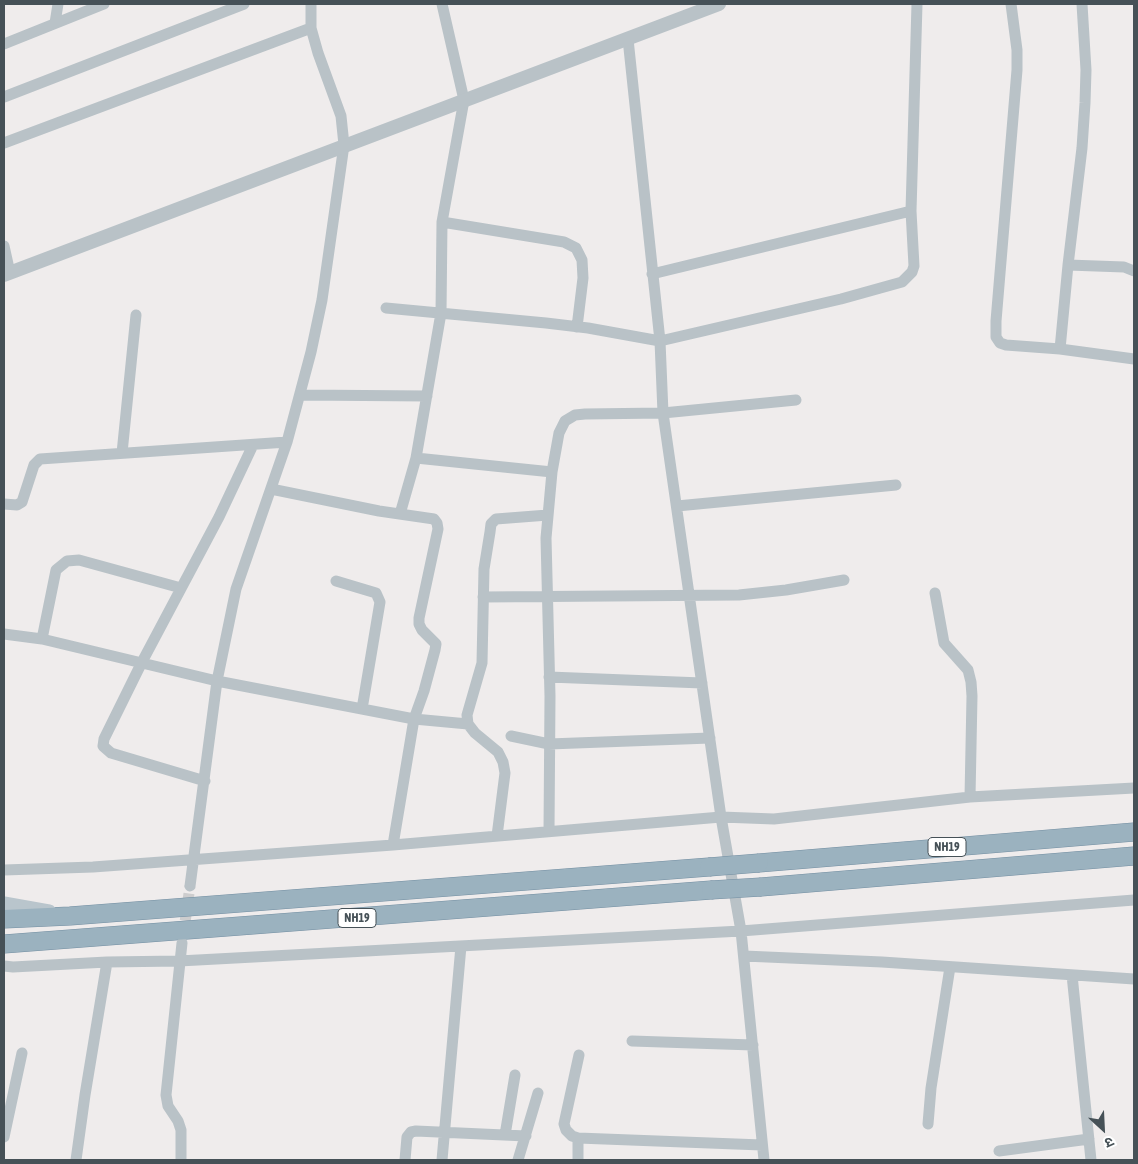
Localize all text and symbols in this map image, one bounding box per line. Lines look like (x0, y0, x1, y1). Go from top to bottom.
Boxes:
road number: NH19 (928, 838, 966, 856)
road number: NH19 (338, 908, 376, 928)
north arrow (1078, 1104, 1128, 1154)
text: उ (1102, 1134, 1116, 1152)

